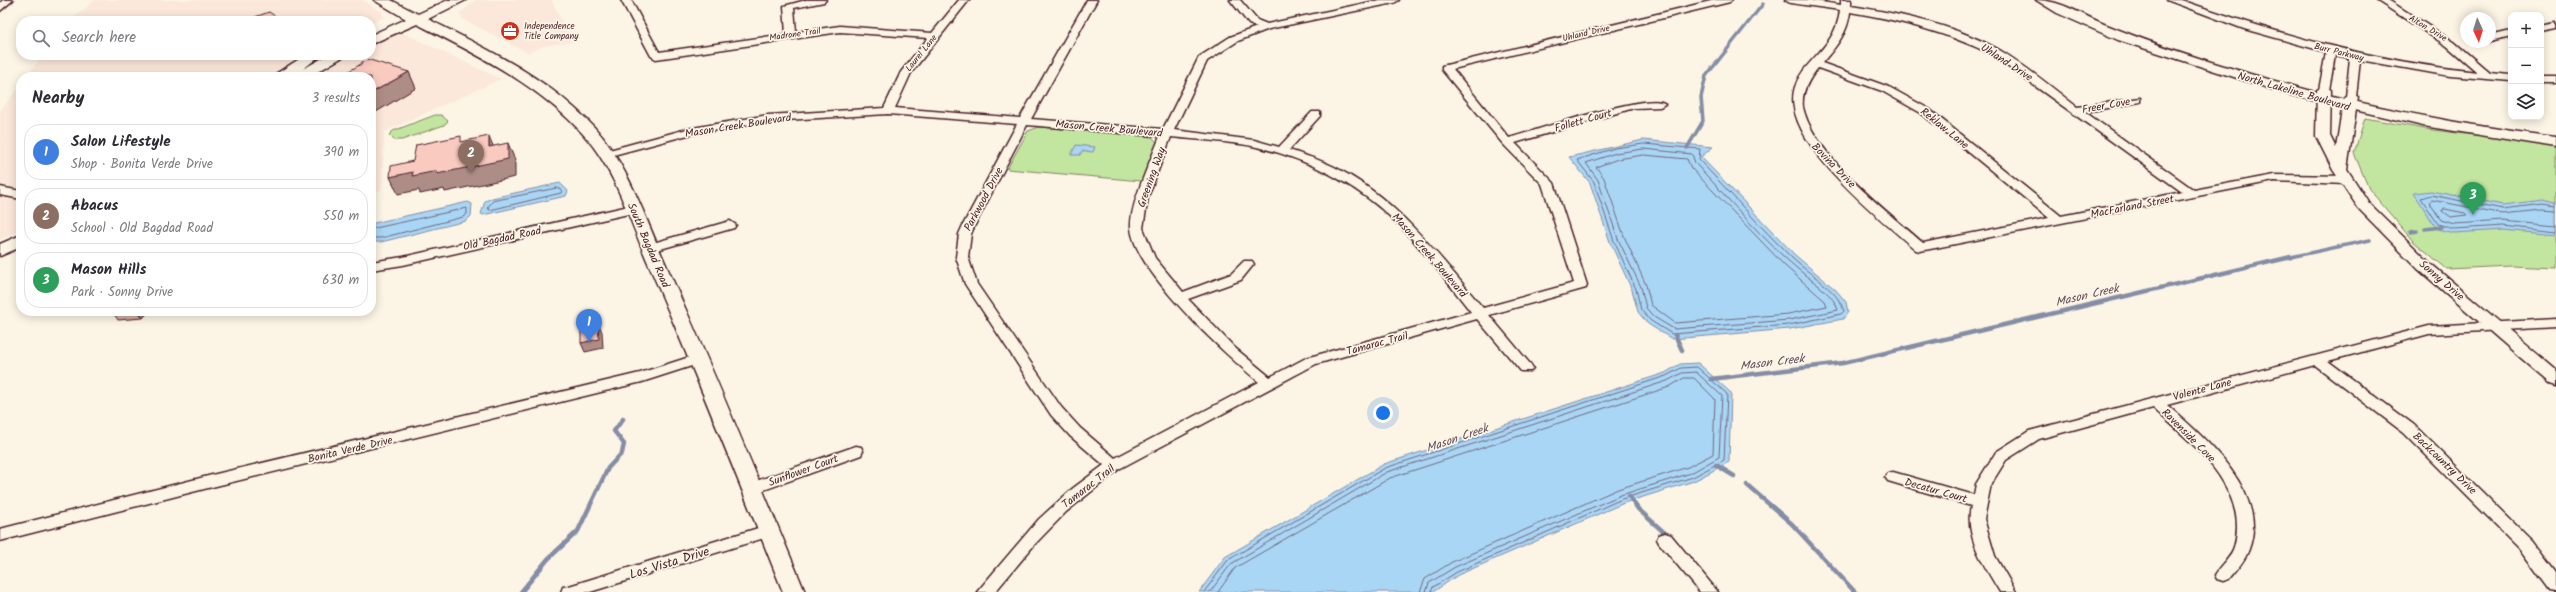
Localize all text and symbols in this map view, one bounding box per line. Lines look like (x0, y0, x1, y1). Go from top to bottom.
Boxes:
street label: Alton Drive (2406, 11, 2450, 46)
north arrow (2460, 12, 2496, 48)
map controls (2508, 12, 2544, 120)
button: + (2508, 12, 2544, 48)
search box (16, 16, 376, 60)
place label: Independence Title Company (524, 19, 579, 44)
office icon: Independence Title Company (499, 20, 521, 42)
street label: Uhland Drive (1561, 21, 1611, 46)
street label: Madrone Trail (768, 23, 822, 46)
text: Search here (62, 26, 136, 50)
icon: search (30, 27, 52, 49)
street label: Laurel Lane (902, 31, 941, 75)
street label: Uhland Drive (1977, 39, 2036, 86)
street label: Burr Parkway (2313, 39, 2366, 66)
button: − (2508, 48, 2544, 84)
street label: North Lakeline Boulevard (2235, 67, 2353, 117)
button: layers (2508, 84, 2544, 120)
text: Nearby (32, 85, 84, 112)
text: 3 results (312, 88, 360, 109)
street label: Freer Cove (2081, 93, 2132, 119)
street label: Reklaw Lane (1916, 103, 1973, 154)
street label: Follett Court (1553, 104, 1615, 138)
street label: Mason Creek Boulevard (684, 109, 793, 143)
street label: Mason Creek Boulevard (1055, 115, 1164, 143)
text: Salon Lifestyle (71, 130, 171, 154)
street label: Bovina Drive (1807, 139, 1860, 193)
pin: 2 (458, 140, 484, 173)
text: 1 (44, 142, 48, 163)
text: 390 m (323, 142, 359, 163)
street label: Greening Way (1133, 144, 1171, 210)
text: Shop · Bonita Verde Drive (71, 154, 213, 175)
street label: Parkwood Drive (959, 164, 1008, 235)
pin: 3 (2460, 182, 2486, 215)
street label: MacFarland Street (2089, 190, 2176, 224)
text: Abacus (71, 194, 118, 218)
street label: South Bagdad Road (622, 200, 674, 291)
text: 2 (42, 206, 50, 227)
text: 550 m (323, 206, 359, 227)
street label: Mason Creek Boulevard (1387, 209, 1472, 302)
text: School · Old Bagdad Road (71, 218, 213, 239)
street label: Old Bagdad Road (462, 222, 543, 256)
street label: Sonny Drive (2415, 256, 2468, 306)
text: Mason Hills (71, 258, 147, 282)
text: 3 (42, 270, 50, 291)
text: 630 m (322, 270, 359, 291)
water label: Mason Creek (2054, 278, 2123, 312)
text: Park · Sonny Drive (71, 282, 173, 303)
pin: 1 (576, 309, 602, 342)
street label: Tamarac Trail (1344, 327, 1410, 361)
water label: Mason Creek (1739, 349, 1808, 376)
street label: Volente Lane (2171, 374, 2234, 406)
your location (1373, 403, 1393, 423)
street label: Ravenside Cove (2157, 404, 2220, 467)
water label: Mason Creek (1424, 418, 1493, 458)
street label: Backcountry Drive (2408, 428, 2481, 499)
street label: Bonita Verde Drive (306, 431, 394, 468)
street label: Sunflower Court (766, 450, 841, 492)
street label: Tamarac Trail (1058, 460, 1119, 513)
street label: Decatur Court (1902, 473, 1970, 509)
street label: Los Vista Drive (627, 541, 712, 586)

